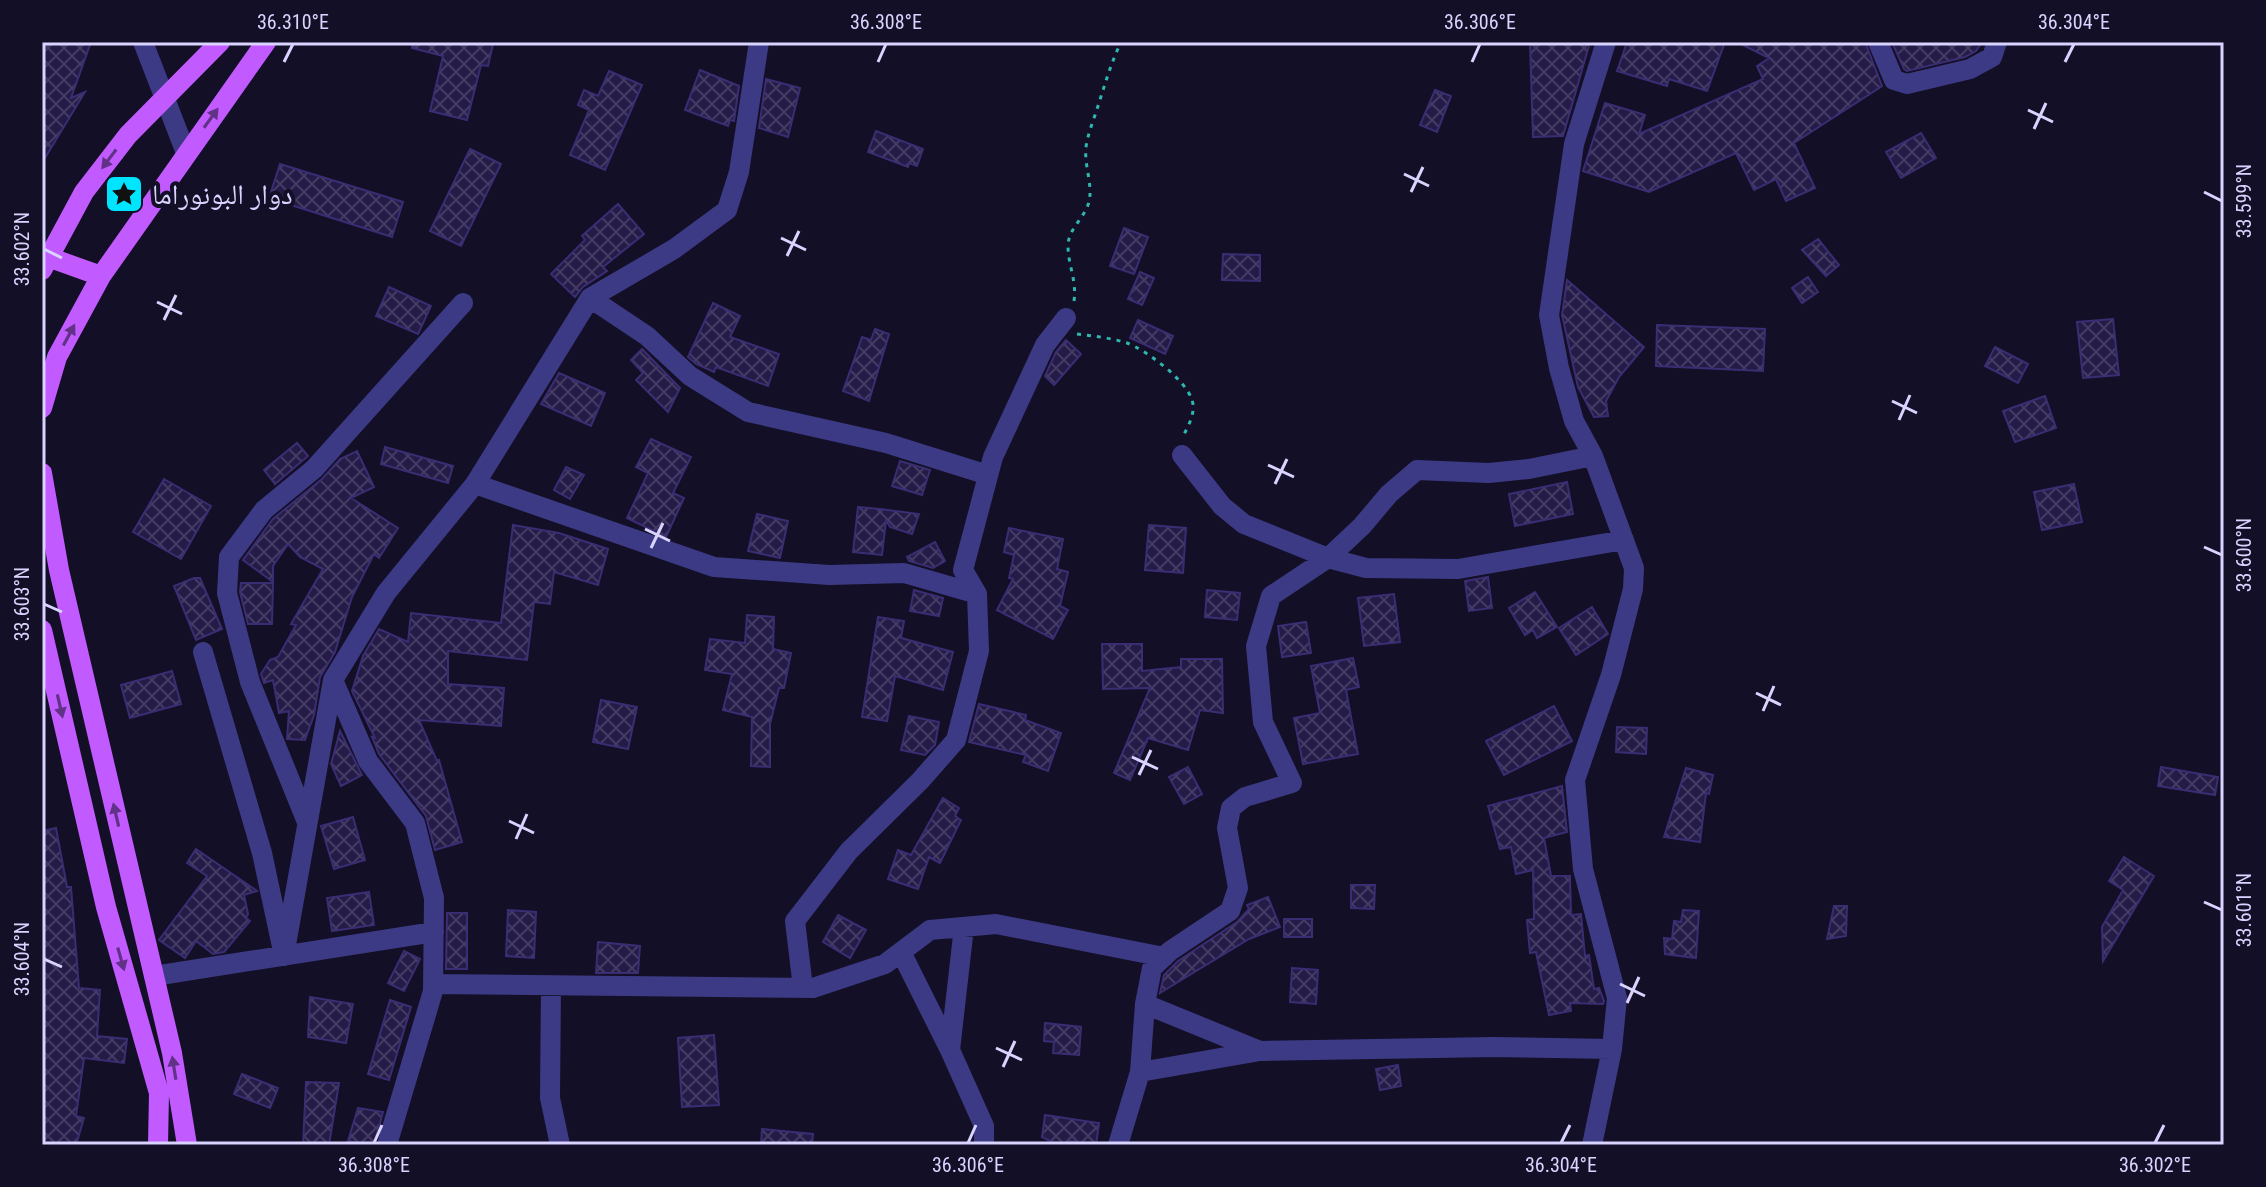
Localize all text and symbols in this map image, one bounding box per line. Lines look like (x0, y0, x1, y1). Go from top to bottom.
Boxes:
text: 36.310°E (257, 10, 329, 34)
text: 36.308°E (850, 10, 922, 34)
text: 36.306°E (1444, 10, 1516, 34)
text: 36.304°E (2038, 10, 2110, 34)
one-way arrow (203, 108, 218, 129)
one-way arrow (102, 149, 118, 169)
text: 33.599°N (2232, 164, 2256, 238)
place icon: دوار البونوراما (103, 173, 145, 215)
place label: دوار البونوراما (152, 178, 293, 211)
text: 33.602°N (10, 212, 34, 286)
one-way arrow (62, 324, 75, 347)
text: 33.600°N (2232, 518, 2256, 592)
text: 33.603°N (10, 567, 34, 641)
one-way arrow (54, 694, 66, 719)
one-way arrow (109, 802, 122, 827)
text: 33.601°N (2232, 873, 2256, 947)
text: 33.604°N (10, 922, 34, 996)
one-way arrow (115, 947, 128, 971)
one-way arrow (168, 1055, 180, 1080)
text: 36.308°E (338, 1153, 410, 1177)
text: 36.306°E (932, 1153, 1004, 1177)
text: 36.304°E (1525, 1153, 1597, 1177)
text: 36.302°E (2119, 1153, 2191, 1177)

